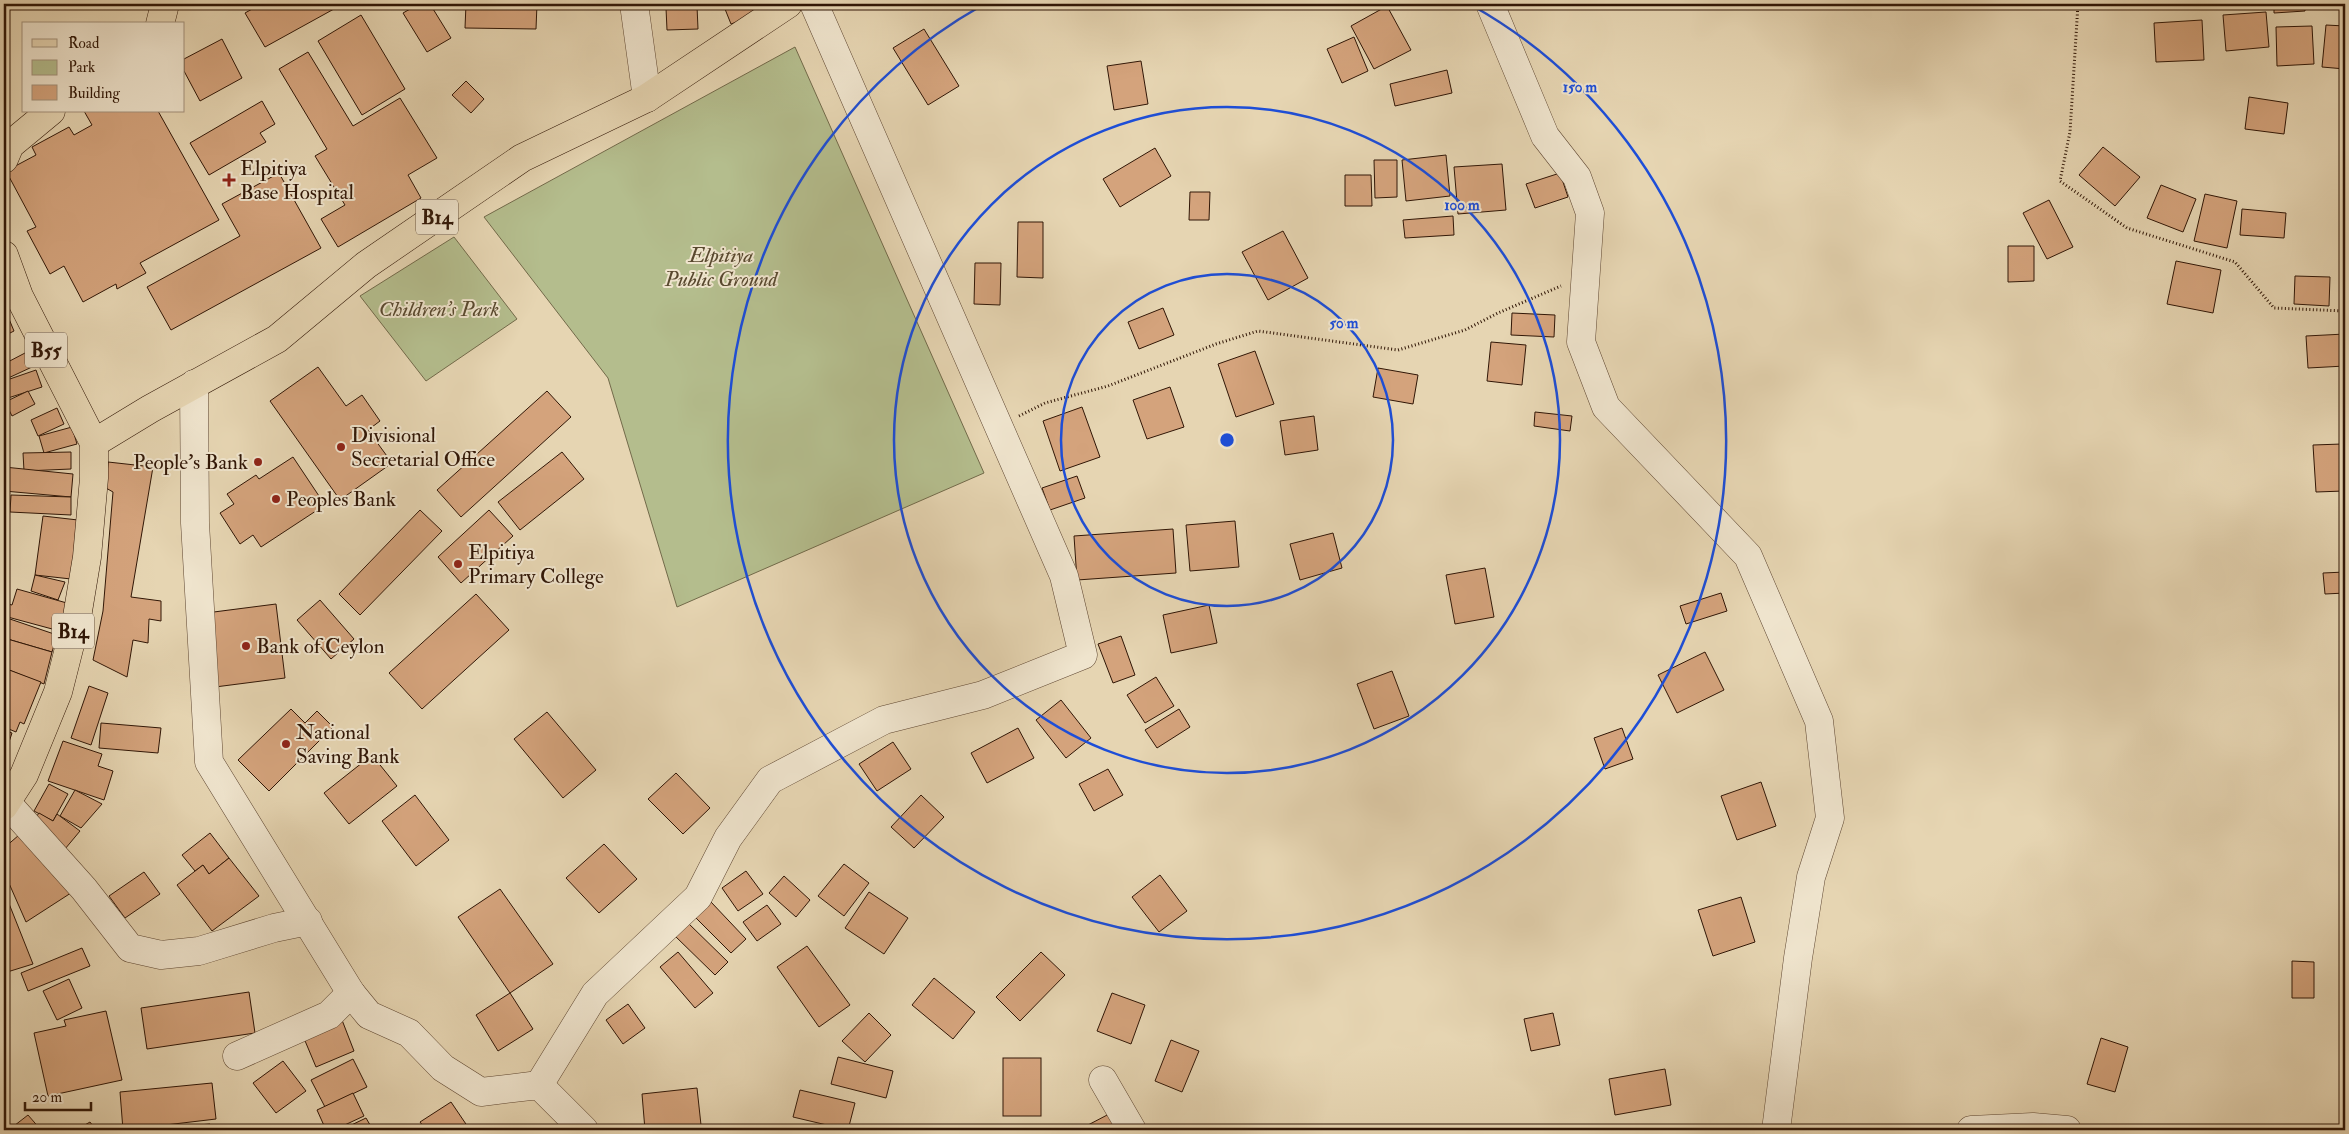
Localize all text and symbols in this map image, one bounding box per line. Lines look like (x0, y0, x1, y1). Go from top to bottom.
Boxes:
legend (22, 22, 185, 112)
text: Road (68, 34, 100, 53)
text: Park (68, 58, 95, 77)
text: 150 m (1563, 78, 1597, 97)
text: Building (68, 84, 120, 103)
place label: Elpitiya Base Hospital (240, 155, 354, 206)
marker: Elpitiya Base Hospital (222, 173, 236, 187)
text: 100 m (1444, 196, 1480, 215)
road number: B14 (416, 200, 458, 234)
park label: Elpitiya Public Ground (664, 242, 779, 293)
park label: Children's Park (379, 296, 499, 323)
text: 50 m (1330, 314, 1359, 333)
road number: B55 (25, 332, 67, 368)
place label: Divisional Secretarial Office (351, 422, 495, 473)
centre of rings (1218, 431, 1236, 449)
marker: Divisional Secretarial Office (335, 441, 347, 453)
place label: People's Bank (133, 449, 248, 476)
marker: People's Bank (252, 456, 264, 468)
place label: Peoples Bank (286, 486, 396, 513)
marker: Peoples Bank (270, 493, 282, 505)
place label: Elpitiya Primary College (468, 539, 604, 590)
marker: Elpitiya Primary College (452, 558, 464, 570)
road number: B14 (52, 614, 94, 648)
place label: Bank of Ceylon (256, 633, 385, 660)
marker: Bank of Ceylon (240, 640, 252, 652)
place label: National Saving Bank (296, 719, 400, 770)
marker: National Saving Bank (280, 738, 292, 750)
scale bar (25, 1079, 91, 1111)
text: 20 m (32, 1088, 62, 1107)

